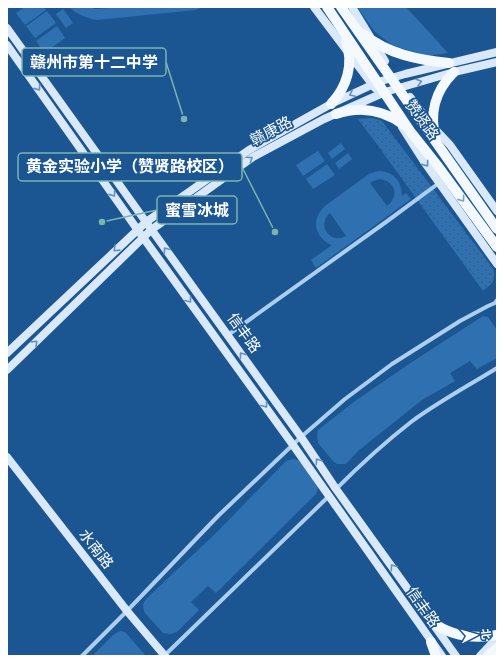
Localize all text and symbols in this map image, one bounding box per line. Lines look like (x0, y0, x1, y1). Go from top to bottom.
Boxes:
callout: 赣州市第十二中学 (22, 48, 166, 76)
text: 赣州市第十二中学 (30, 51, 158, 74)
one-way arrow (415, 78, 422, 87)
one-way arrow (33, 84, 41, 91)
one-way arrow (349, 89, 357, 97)
street label: 赞贤路 (400, 95, 444, 145)
street label: 赣康路 (246, 111, 296, 151)
callout: 黄金实验小学（赞贤路校区） (18, 153, 242, 181)
text: 黄金实验小学（赞贤路校区） (26, 155, 234, 178)
one-way arrow (246, 157, 253, 164)
one-way arrow (421, 160, 429, 167)
one-way arrow (108, 190, 115, 197)
one-way arrow (457, 195, 465, 202)
callout: 蜜雪冰城 (157, 196, 237, 224)
text: 蜜雪冰城 (165, 199, 229, 222)
one-way arrow (113, 245, 121, 252)
one-way arrow (163, 247, 171, 254)
one-way arrow (184, 296, 191, 303)
street label: 信丰路 (222, 308, 266, 358)
one-way arrow (30, 340, 38, 348)
one-way arrow (240, 353, 247, 360)
one-way arrow (260, 401, 267, 408)
one-way arrow (315, 458, 323, 465)
street label: 水南路 (73, 524, 119, 574)
one-way arrow (391, 565, 398, 572)
street label: 信丰路 (401, 582, 445, 632)
north arrow (456, 615, 496, 655)
text: 北 (477, 628, 494, 640)

